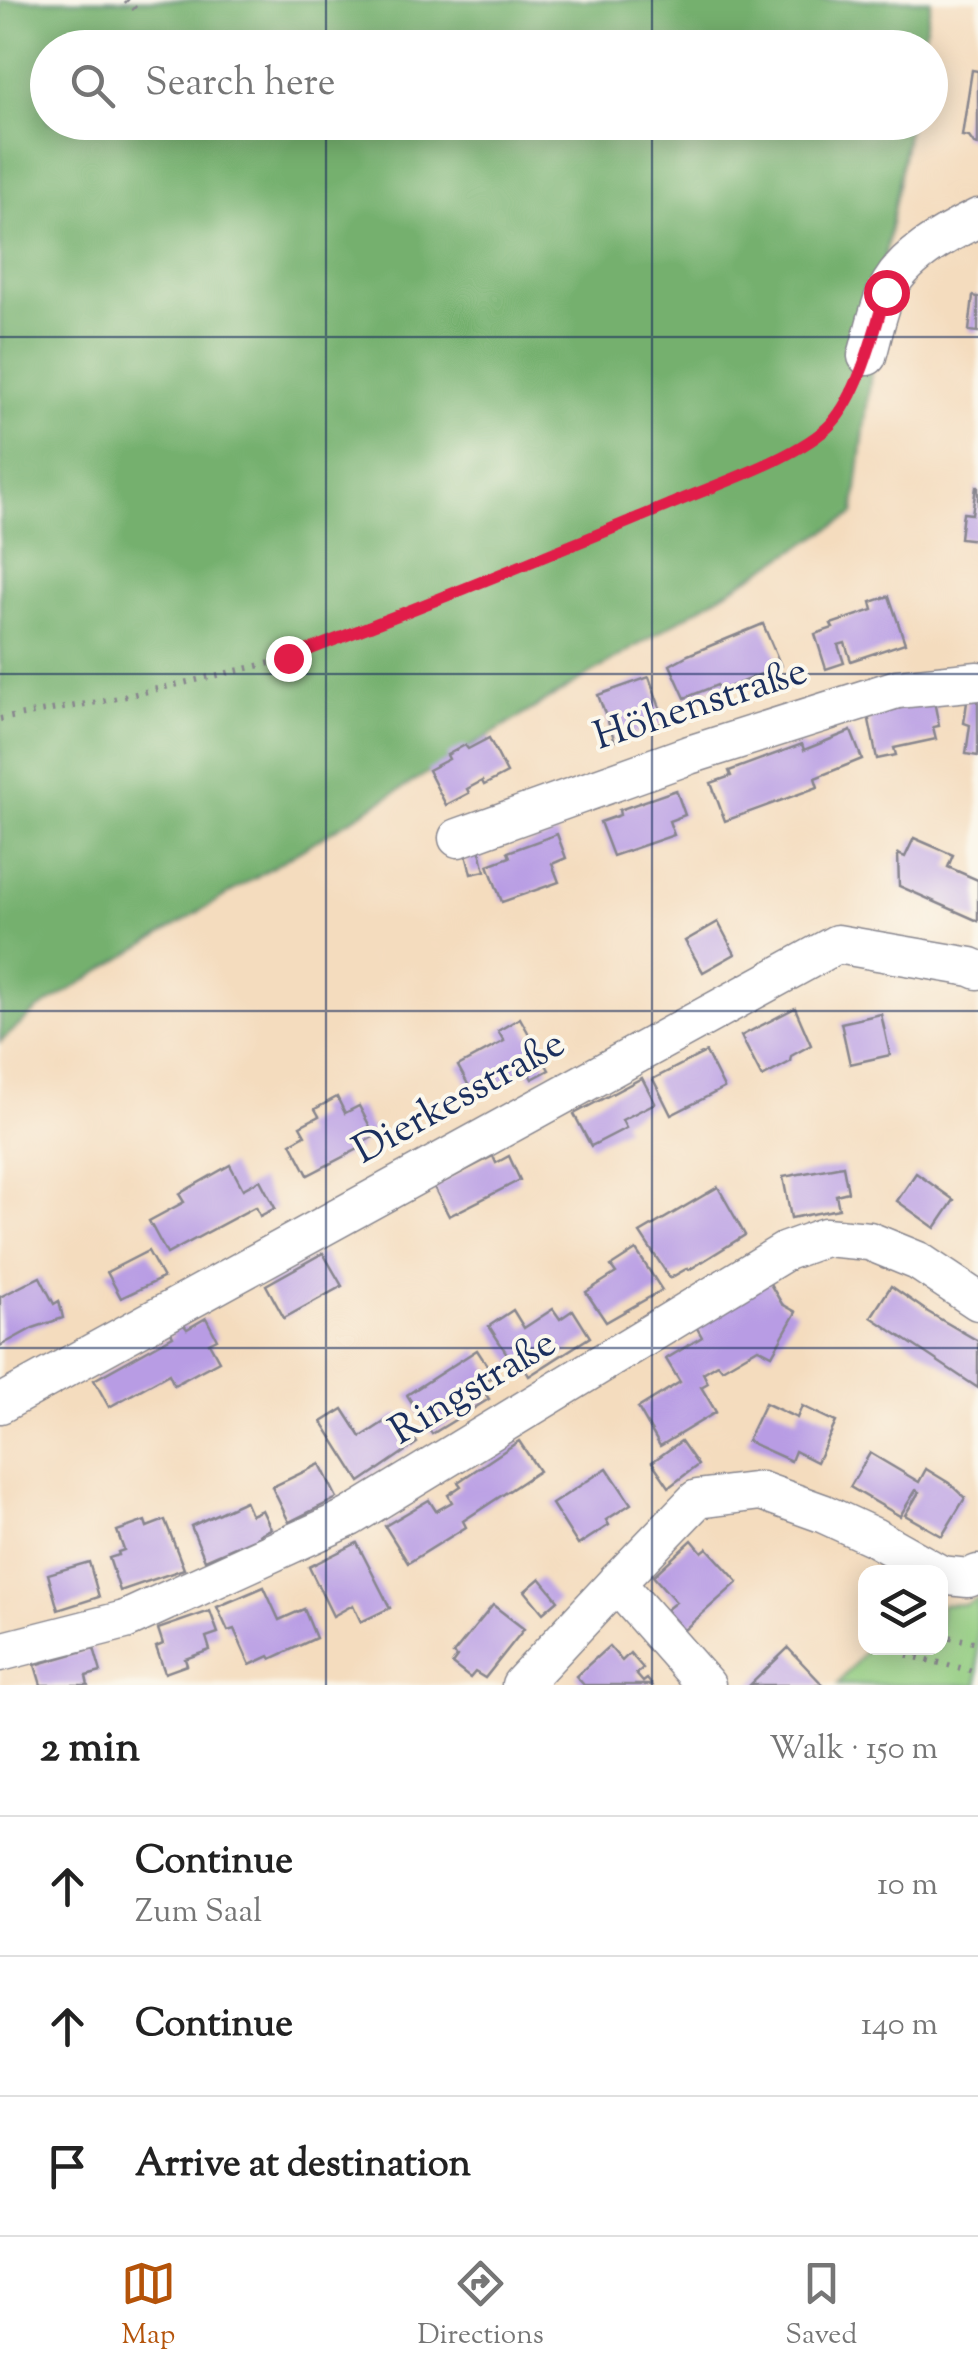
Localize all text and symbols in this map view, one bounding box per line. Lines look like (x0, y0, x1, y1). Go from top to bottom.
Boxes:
search box (30, 30, 948, 140)
icon: search (65, 58, 120, 113)
text: Search here (145, 58, 336, 112)
route start (864, 270, 910, 316)
route end (266, 636, 312, 682)
street label: Höhenstraße (587, 645, 815, 767)
street label: Dierkesstraße (344, 1017, 576, 1181)
street label: Ringstraße (380, 1317, 568, 1461)
map controls (858, 1565, 948, 1655)
button: layers (858, 1565, 948, 1655)
text: 2 min (40, 1720, 140, 1780)
text: Walk · 150 m (769, 1727, 938, 1773)
text: Continue (135, 1836, 293, 1890)
icon: ahead (40, 1859, 95, 1914)
text: 10 m (877, 1863, 938, 1909)
text: Zum Saal (135, 1890, 262, 1936)
icon: ahead (40, 1999, 95, 2054)
text: Continue (135, 1999, 293, 2053)
text: 140 m (861, 2003, 938, 2049)
icon: arrive (40, 2139, 95, 2194)
text: Arrive at destination (135, 2139, 471, 2193)
tab: Map (121, 2256, 176, 2356)
tab: Directions (417, 2256, 544, 2356)
tab: Saved (785, 2256, 857, 2356)

